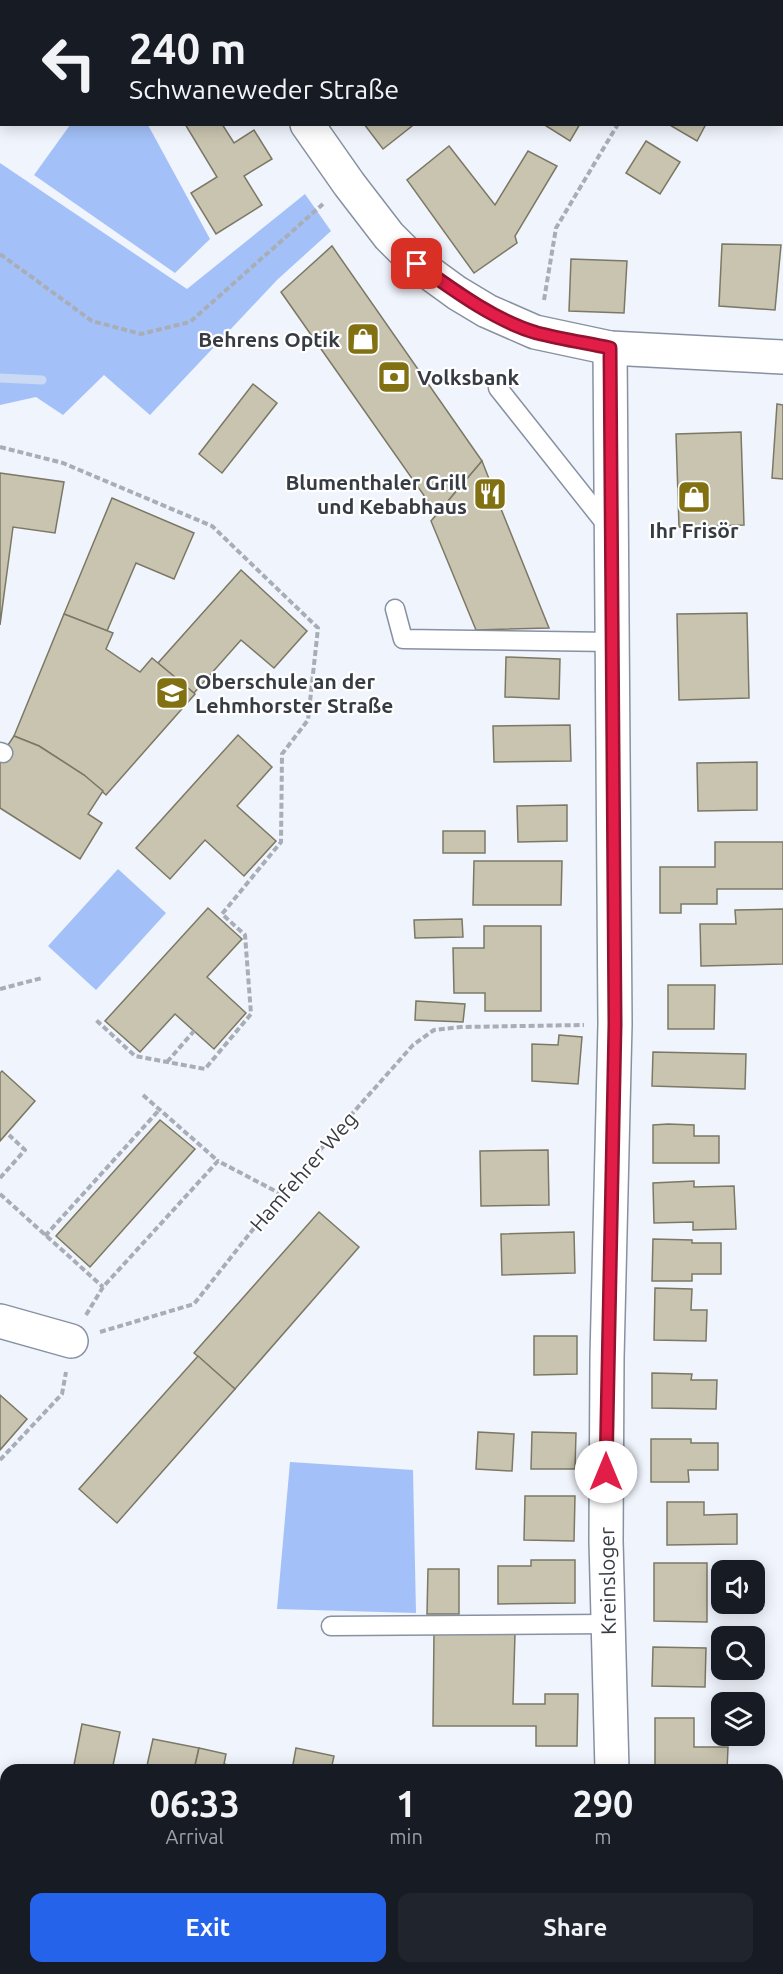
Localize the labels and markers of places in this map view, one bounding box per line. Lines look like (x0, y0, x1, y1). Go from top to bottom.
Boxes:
pin (391, 238, 442, 289)
shop icon: Behrens Optik (345, 321, 381, 357)
place label: Behrens Optik (198, 327, 340, 351)
bank icon: Volksbank (376, 359, 412, 395)
place label: Volksbank (417, 365, 520, 389)
place label: Blumenthaler Grill und Kebabhaus (285, 470, 467, 518)
restaurant icon: Blumenthaler Grill und Kebabhaus (472, 476, 508, 512)
shop icon: Ihr Frisör (676, 479, 712, 515)
place label: Ihr Frisör (649, 518, 739, 542)
place label: Oberschule an der Lehmhorster Straße (195, 669, 393, 717)
school or university icon: Oberschule an der Lehmhorster Straße (154, 675, 190, 711)

